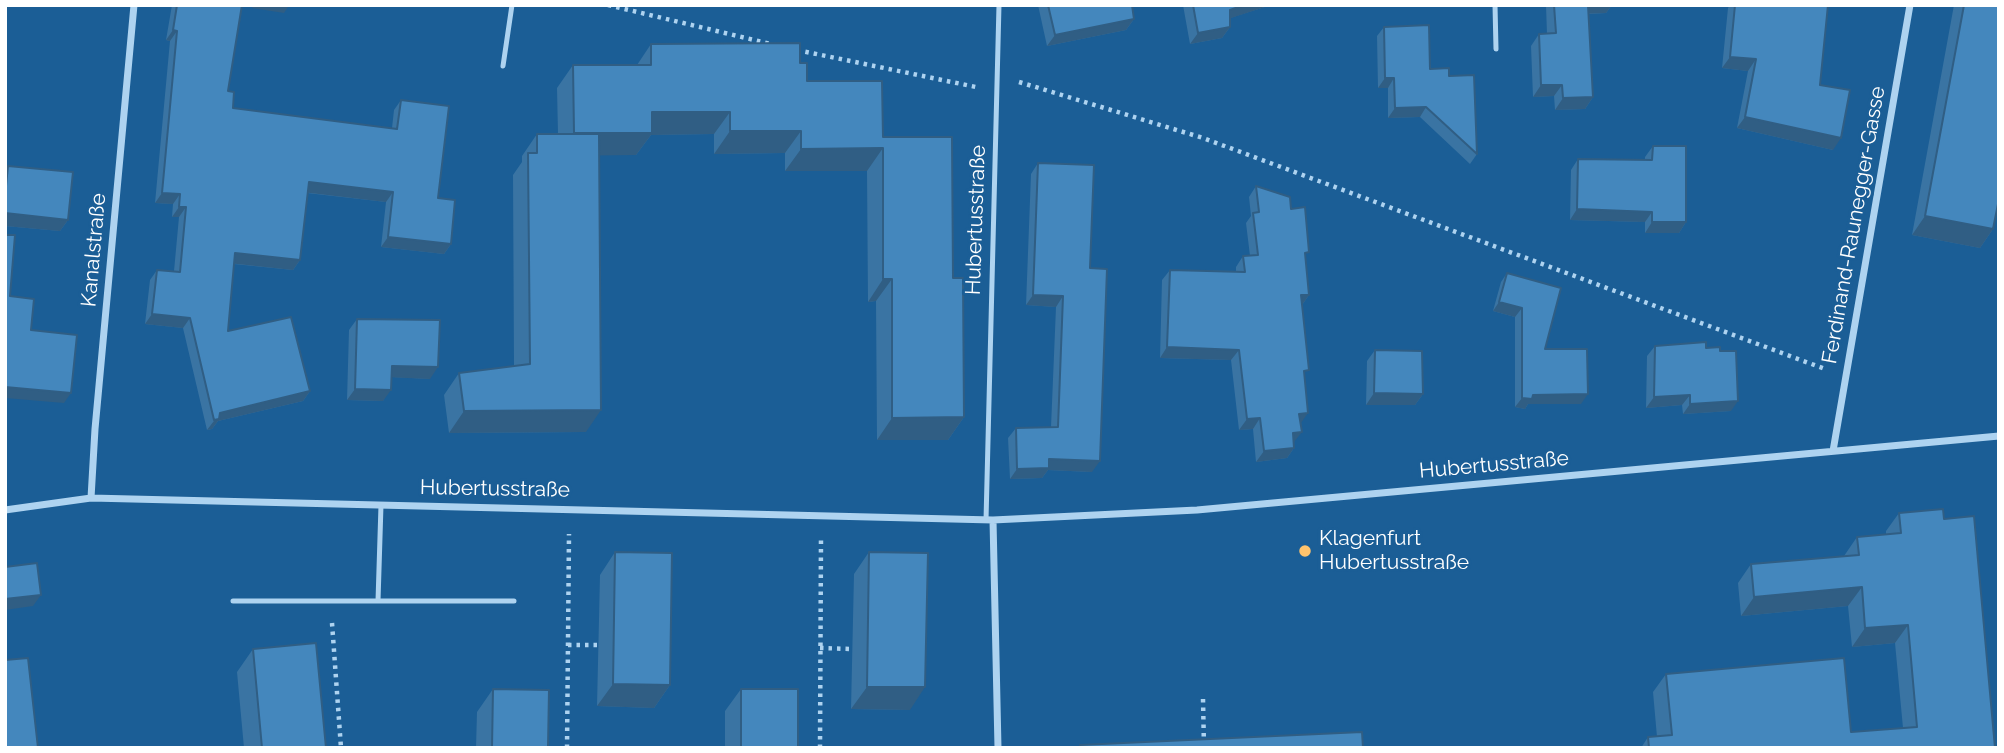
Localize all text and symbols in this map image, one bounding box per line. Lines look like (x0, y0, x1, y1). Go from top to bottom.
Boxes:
street label: Ferdinand-Raunegger-Gasse (1817, 84, 1891, 366)
street label: Hubertusstraße (961, 145, 991, 295)
street label: Kanalstraße (76, 192, 112, 308)
street label: Hubertusstraße (1418, 446, 1570, 484)
street label: Hubertusstraße (420, 475, 570, 503)
place label: Klagenfurt Hubertusstraße (1319, 526, 1469, 576)
marker: Klagenfurt Hubertusstraße (1297, 543, 1313, 559)

